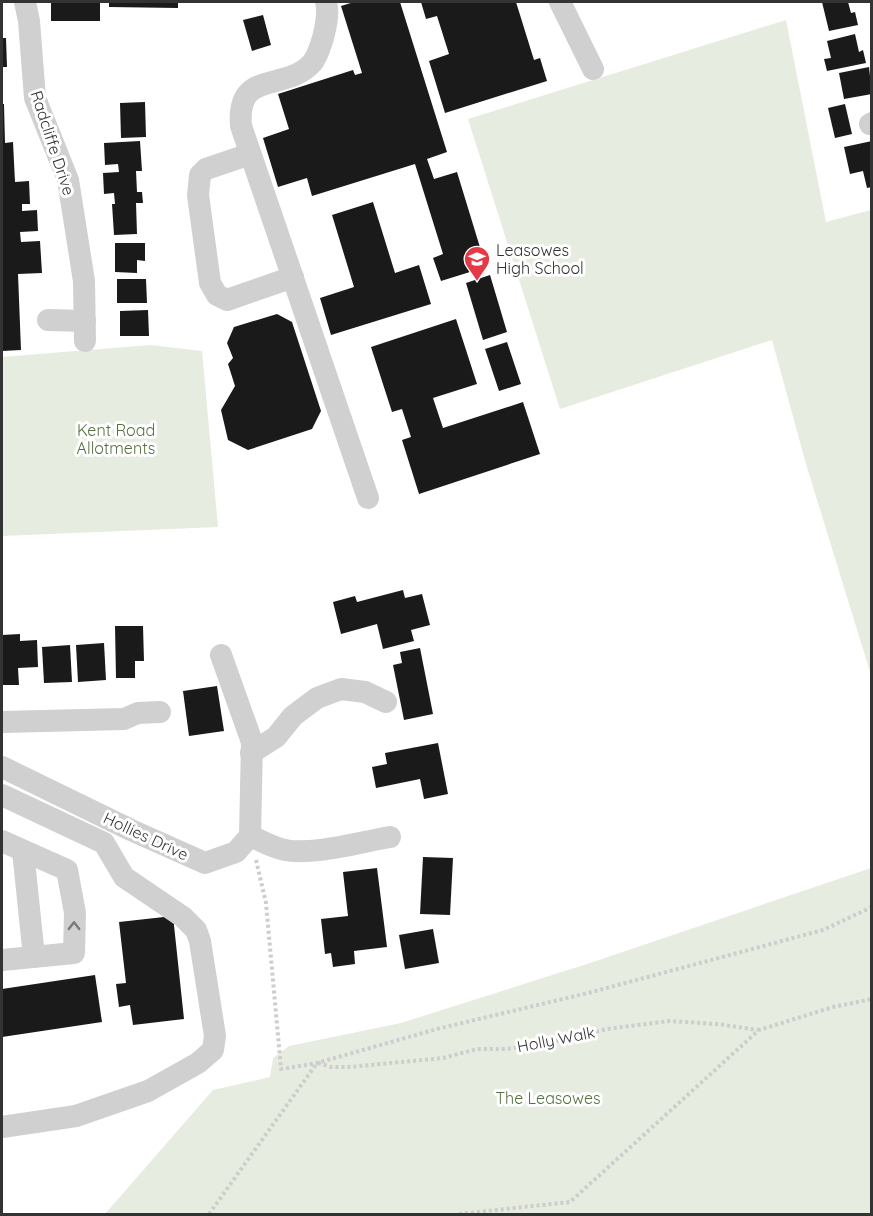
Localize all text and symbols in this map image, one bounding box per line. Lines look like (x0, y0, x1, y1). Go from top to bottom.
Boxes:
street label: Radcliffe Drive (27, 88, 79, 198)
place label: Leasowes High School (496, 240, 584, 278)
school or university icon: Leasowes High School (462, 244, 492, 282)
park label: Kent Road Allotments (77, 420, 155, 458)
street label: Hollies Drive (100, 808, 192, 864)
one-way arrow (68, 921, 81, 930)
street label: Holly Walk (515, 1022, 597, 1056)
park label: The Leasowes (495, 1088, 601, 1108)

